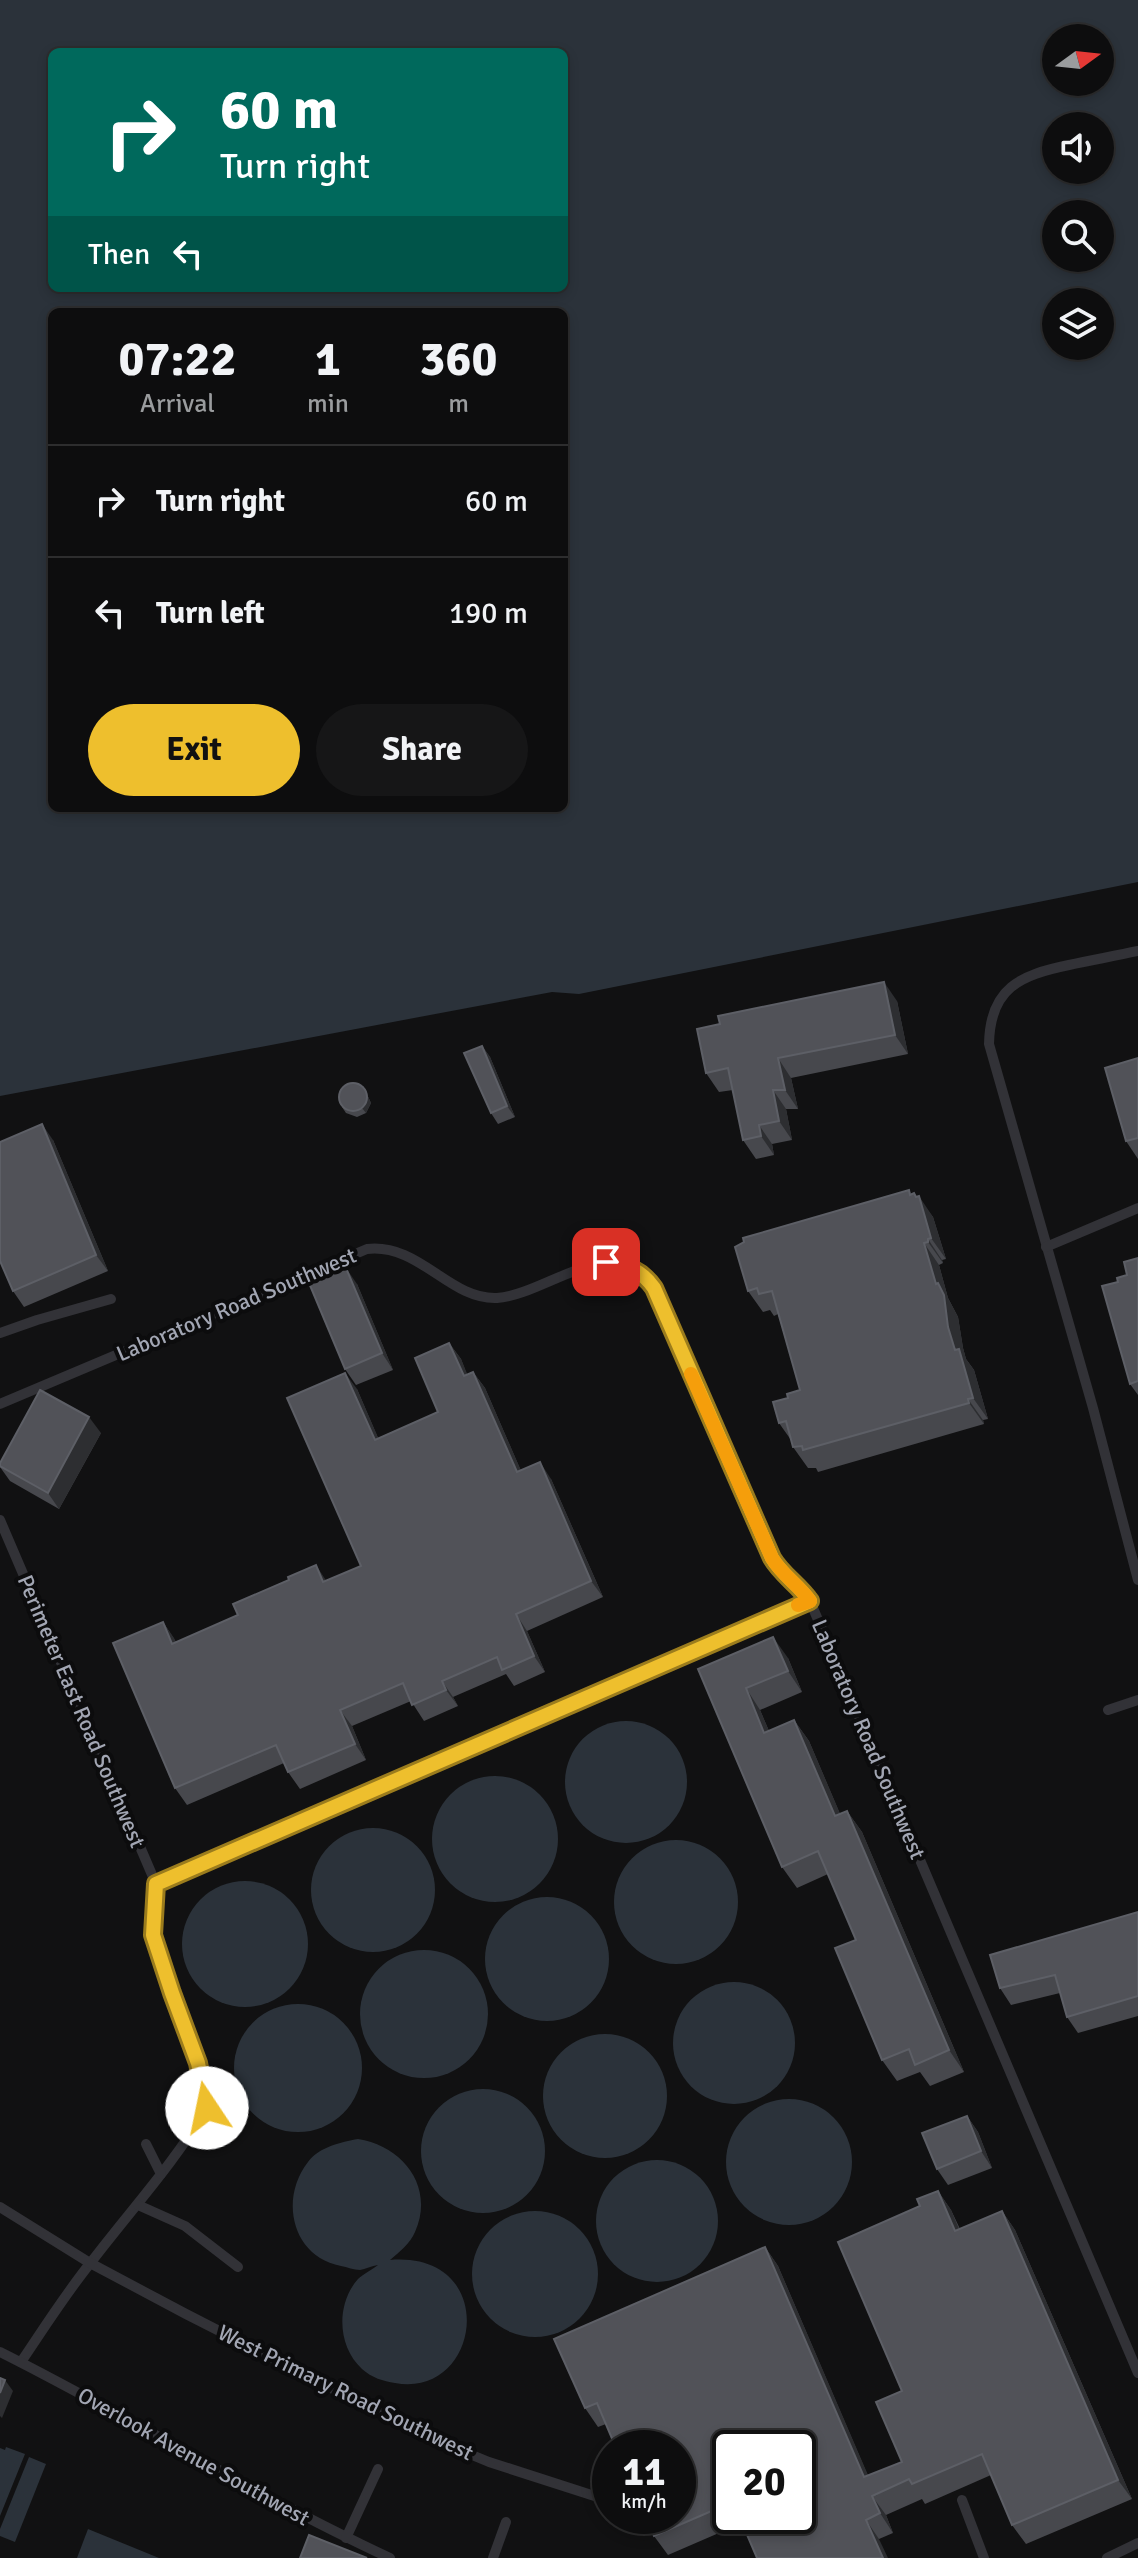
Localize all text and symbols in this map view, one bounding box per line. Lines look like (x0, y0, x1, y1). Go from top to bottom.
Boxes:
north arrow (1042, 24, 1114, 96)
map controls (1042, 24, 1114, 360)
text: 60 m (220, 75, 338, 144)
icon: right (88, 80, 192, 184)
button: sound (1042, 112, 1114, 184)
text: Turn right (220, 144, 370, 189)
button: search (1042, 200, 1114, 272)
icon: left (166, 232, 210, 276)
text: Then (88, 236, 150, 273)
button: layers (1042, 288, 1114, 360)
text: 07:22 (119, 330, 236, 389)
text: 1 (315, 330, 341, 389)
text: 360 (420, 330, 497, 389)
text: Arrival (140, 388, 215, 420)
text: min (307, 388, 349, 420)
text: m (448, 388, 469, 420)
icon: right (88, 479, 132, 523)
text: Turn right (156, 483, 285, 520)
text: 60 m (465, 483, 528, 520)
icon: left (88, 591, 132, 635)
text: Turn left (156, 595, 265, 632)
text: 190 m (449, 595, 528, 632)
button: Exit (88, 704, 300, 796)
button: Share (316, 704, 528, 796)
pin (572, 1228, 640, 1296)
icon: arrive (584, 1240, 628, 1284)
street label: Laboratory Road Southwest (112, 1242, 360, 1367)
street label: Perimeter East Road Southwest (12, 1571, 151, 1852)
street label: Laboratory Road Southwest (806, 1615, 931, 1863)
position arrow (165, 2066, 249, 2150)
street label: West Primary Road Southwest (214, 2319, 478, 2466)
street label: Overlook Avenue Southwest (73, 2381, 315, 2532)
speed limit sign: 20 (712, 2430, 816, 2534)
text: 11 (622, 2447, 666, 2497)
text: km/h (621, 2489, 667, 2514)

